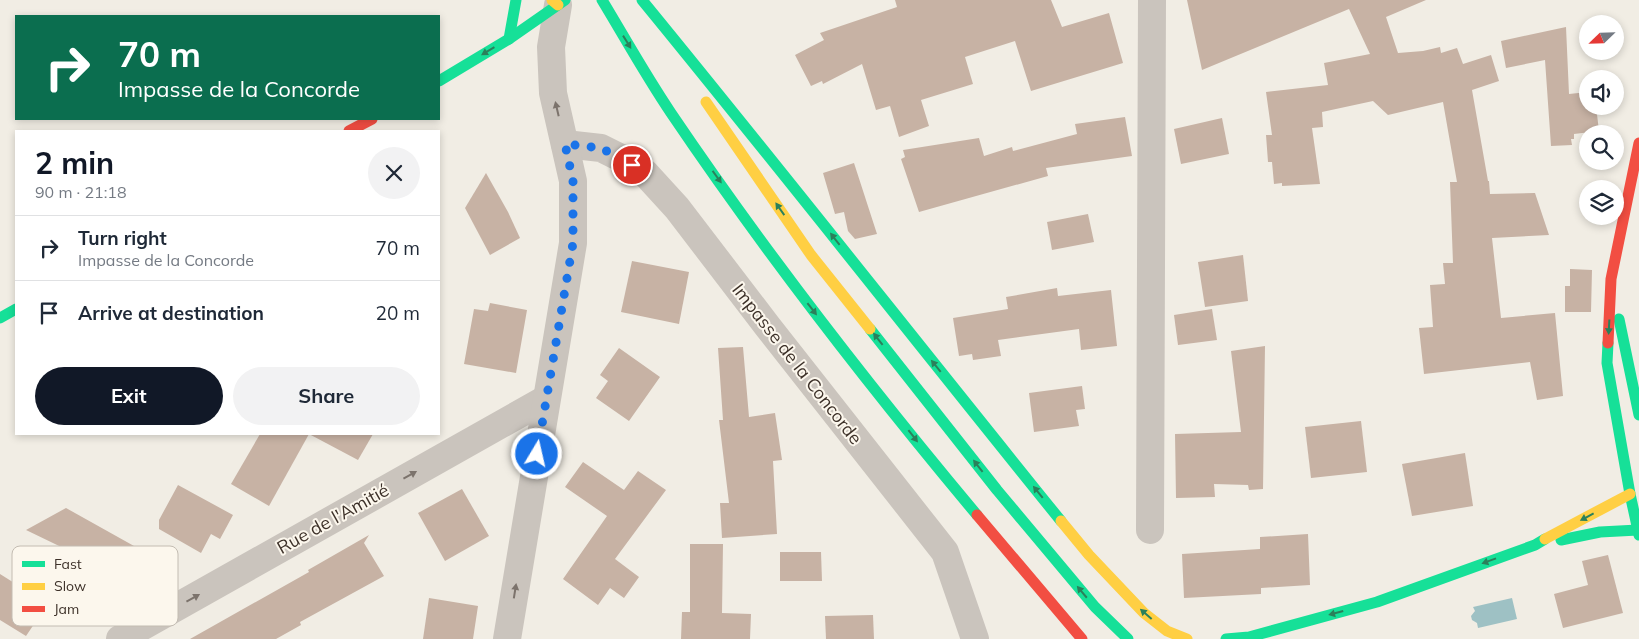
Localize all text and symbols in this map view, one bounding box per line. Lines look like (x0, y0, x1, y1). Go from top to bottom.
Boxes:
north arrow (1579, 15, 1624, 60)
map controls (1579, 15, 1624, 225)
text: 70 m (118, 32, 201, 76)
icon: right (35, 35, 100, 100)
one-way arrow (623, 35, 632, 48)
one-way arrow (481, 47, 494, 56)
button: sound (1579, 70, 1624, 115)
text: Impasse de la Concorde (118, 75, 360, 103)
one-way arrow (553, 102, 561, 117)
button: search (1579, 125, 1624, 170)
text: 2 min (35, 144, 114, 182)
pin (611, 144, 653, 186)
button: close (368, 147, 420, 199)
icon: arrive (618, 151, 646, 179)
one-way arrow (712, 170, 722, 184)
button: layers (1579, 180, 1624, 225)
text: 90 m · 21:18 (35, 182, 127, 202)
one-way arrow (775, 203, 785, 216)
text: Turn right (78, 226, 167, 250)
one-way arrow (829, 233, 840, 246)
icon: right (35, 234, 63, 262)
text: 70 m (376, 236, 420, 260)
text: Impasse de la Concorde (78, 250, 254, 270)
street label: Impasse de la Concorde (727, 279, 867, 449)
icon: arrive (35, 299, 63, 327)
text: Arrive at destination (78, 301, 264, 325)
text: 20 m (376, 301, 420, 325)
one-way arrow (807, 302, 818, 315)
one-way arrow (1604, 319, 1612, 335)
one-way arrow (872, 333, 883, 346)
one-way arrow (930, 360, 941, 373)
button: Exit (35, 367, 223, 425)
button: Share (233, 367, 420, 425)
position arrow (510, 427, 562, 479)
one-way arrow (907, 429, 918, 442)
one-way arrow (973, 460, 984, 473)
one-way arrow (404, 471, 417, 480)
street label: Rue de l'Amitié (273, 478, 393, 559)
one-way arrow (1033, 486, 1044, 499)
one-way arrow (1579, 513, 1594, 521)
legend (12, 546, 178, 626)
text: Fast (54, 555, 82, 573)
one-way arrow (1482, 558, 1497, 565)
text: Slow (54, 577, 86, 595)
one-way arrow (512, 583, 520, 599)
one-way arrow (1076, 586, 1088, 598)
one-way arrow (185, 594, 200, 602)
text: Jam (54, 600, 79, 618)
one-way arrow (1140, 608, 1153, 619)
one-way arrow (1328, 609, 1343, 617)

